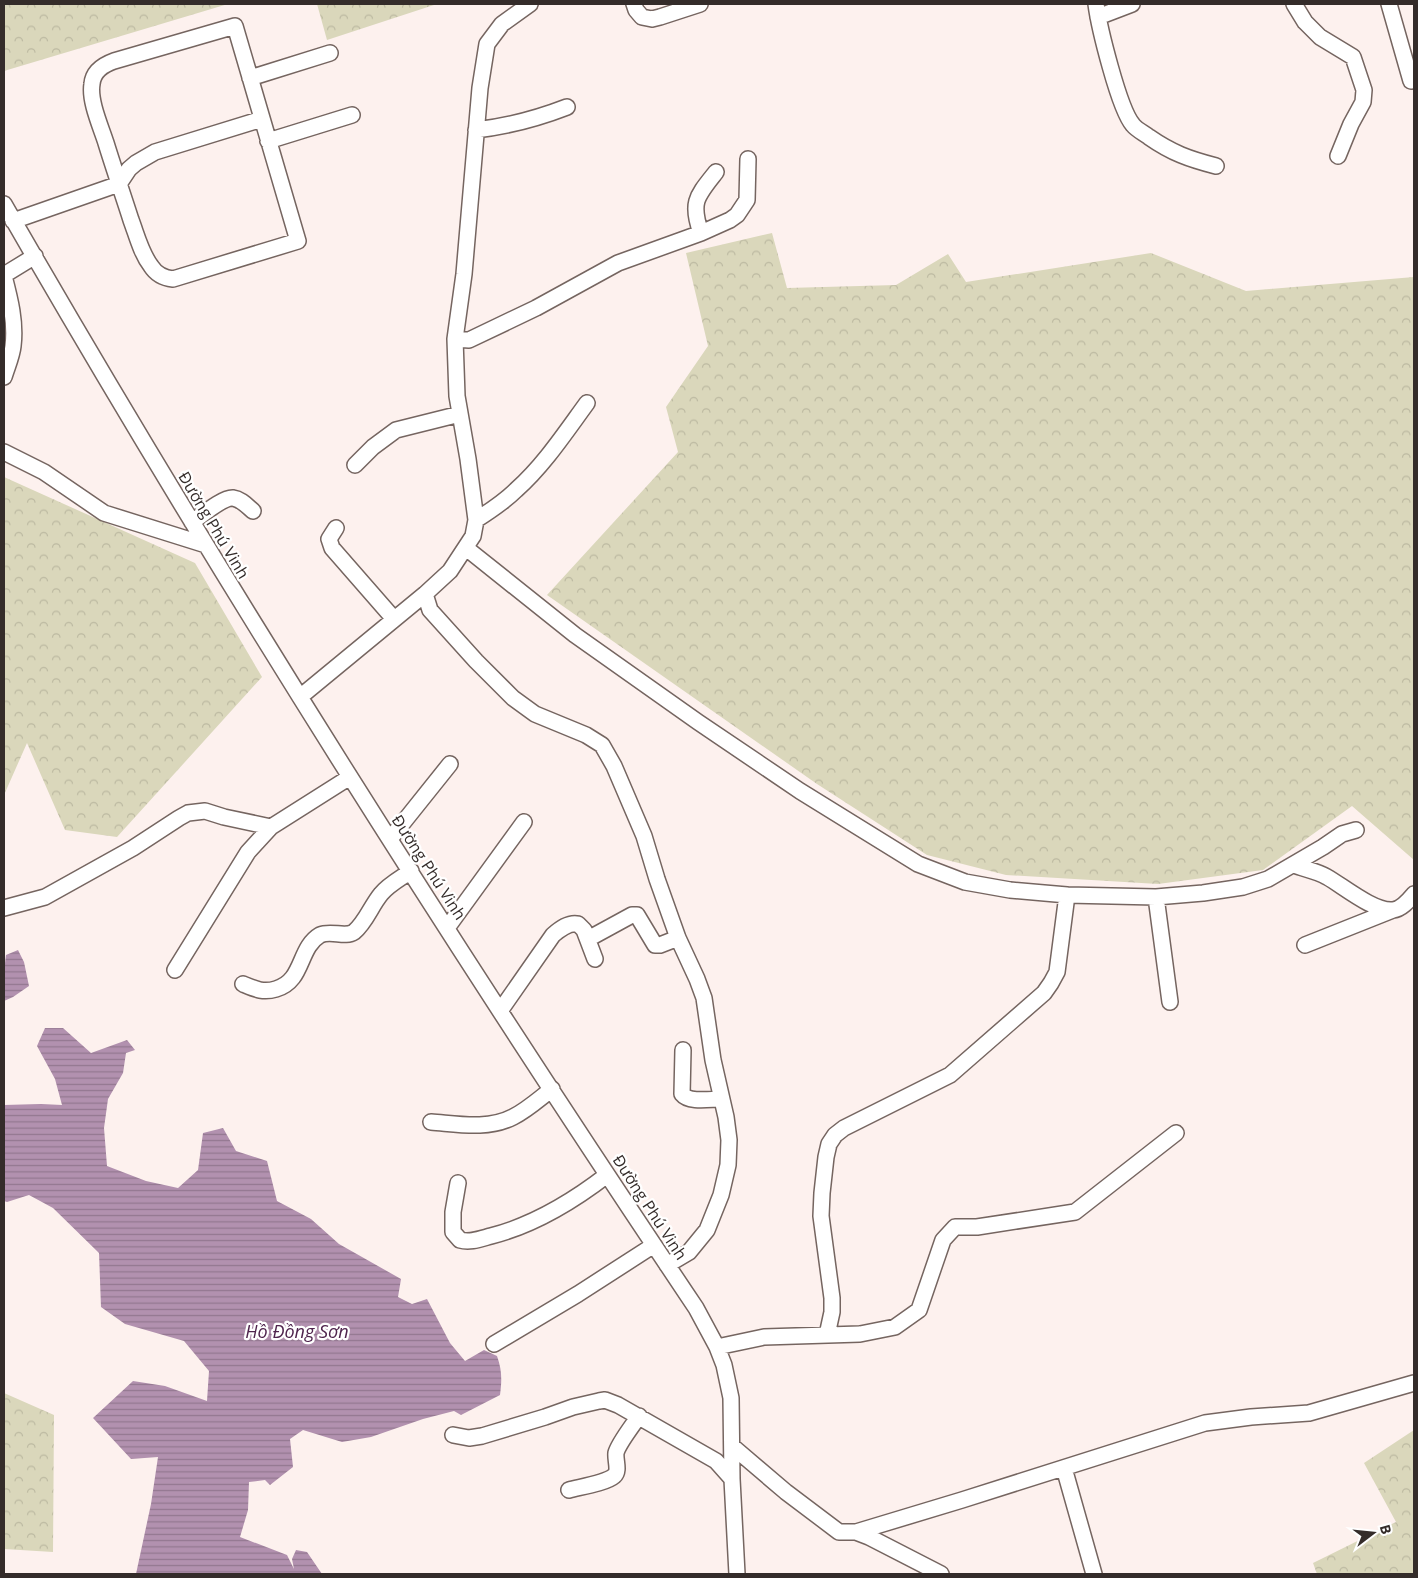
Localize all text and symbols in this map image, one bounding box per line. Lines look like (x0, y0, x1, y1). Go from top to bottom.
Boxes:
street label: Đường Phú Vinh (173, 467, 255, 583)
street label: Đường Phú Vinh (387, 810, 471, 924)
street label: Đường Phú Vinh (608, 1150, 692, 1264)
water label: Hồ Đồng Sơn (245, 1319, 349, 1343)
north arrow (1348, 1508, 1398, 1558)
text: B (1376, 1522, 1396, 1536)

